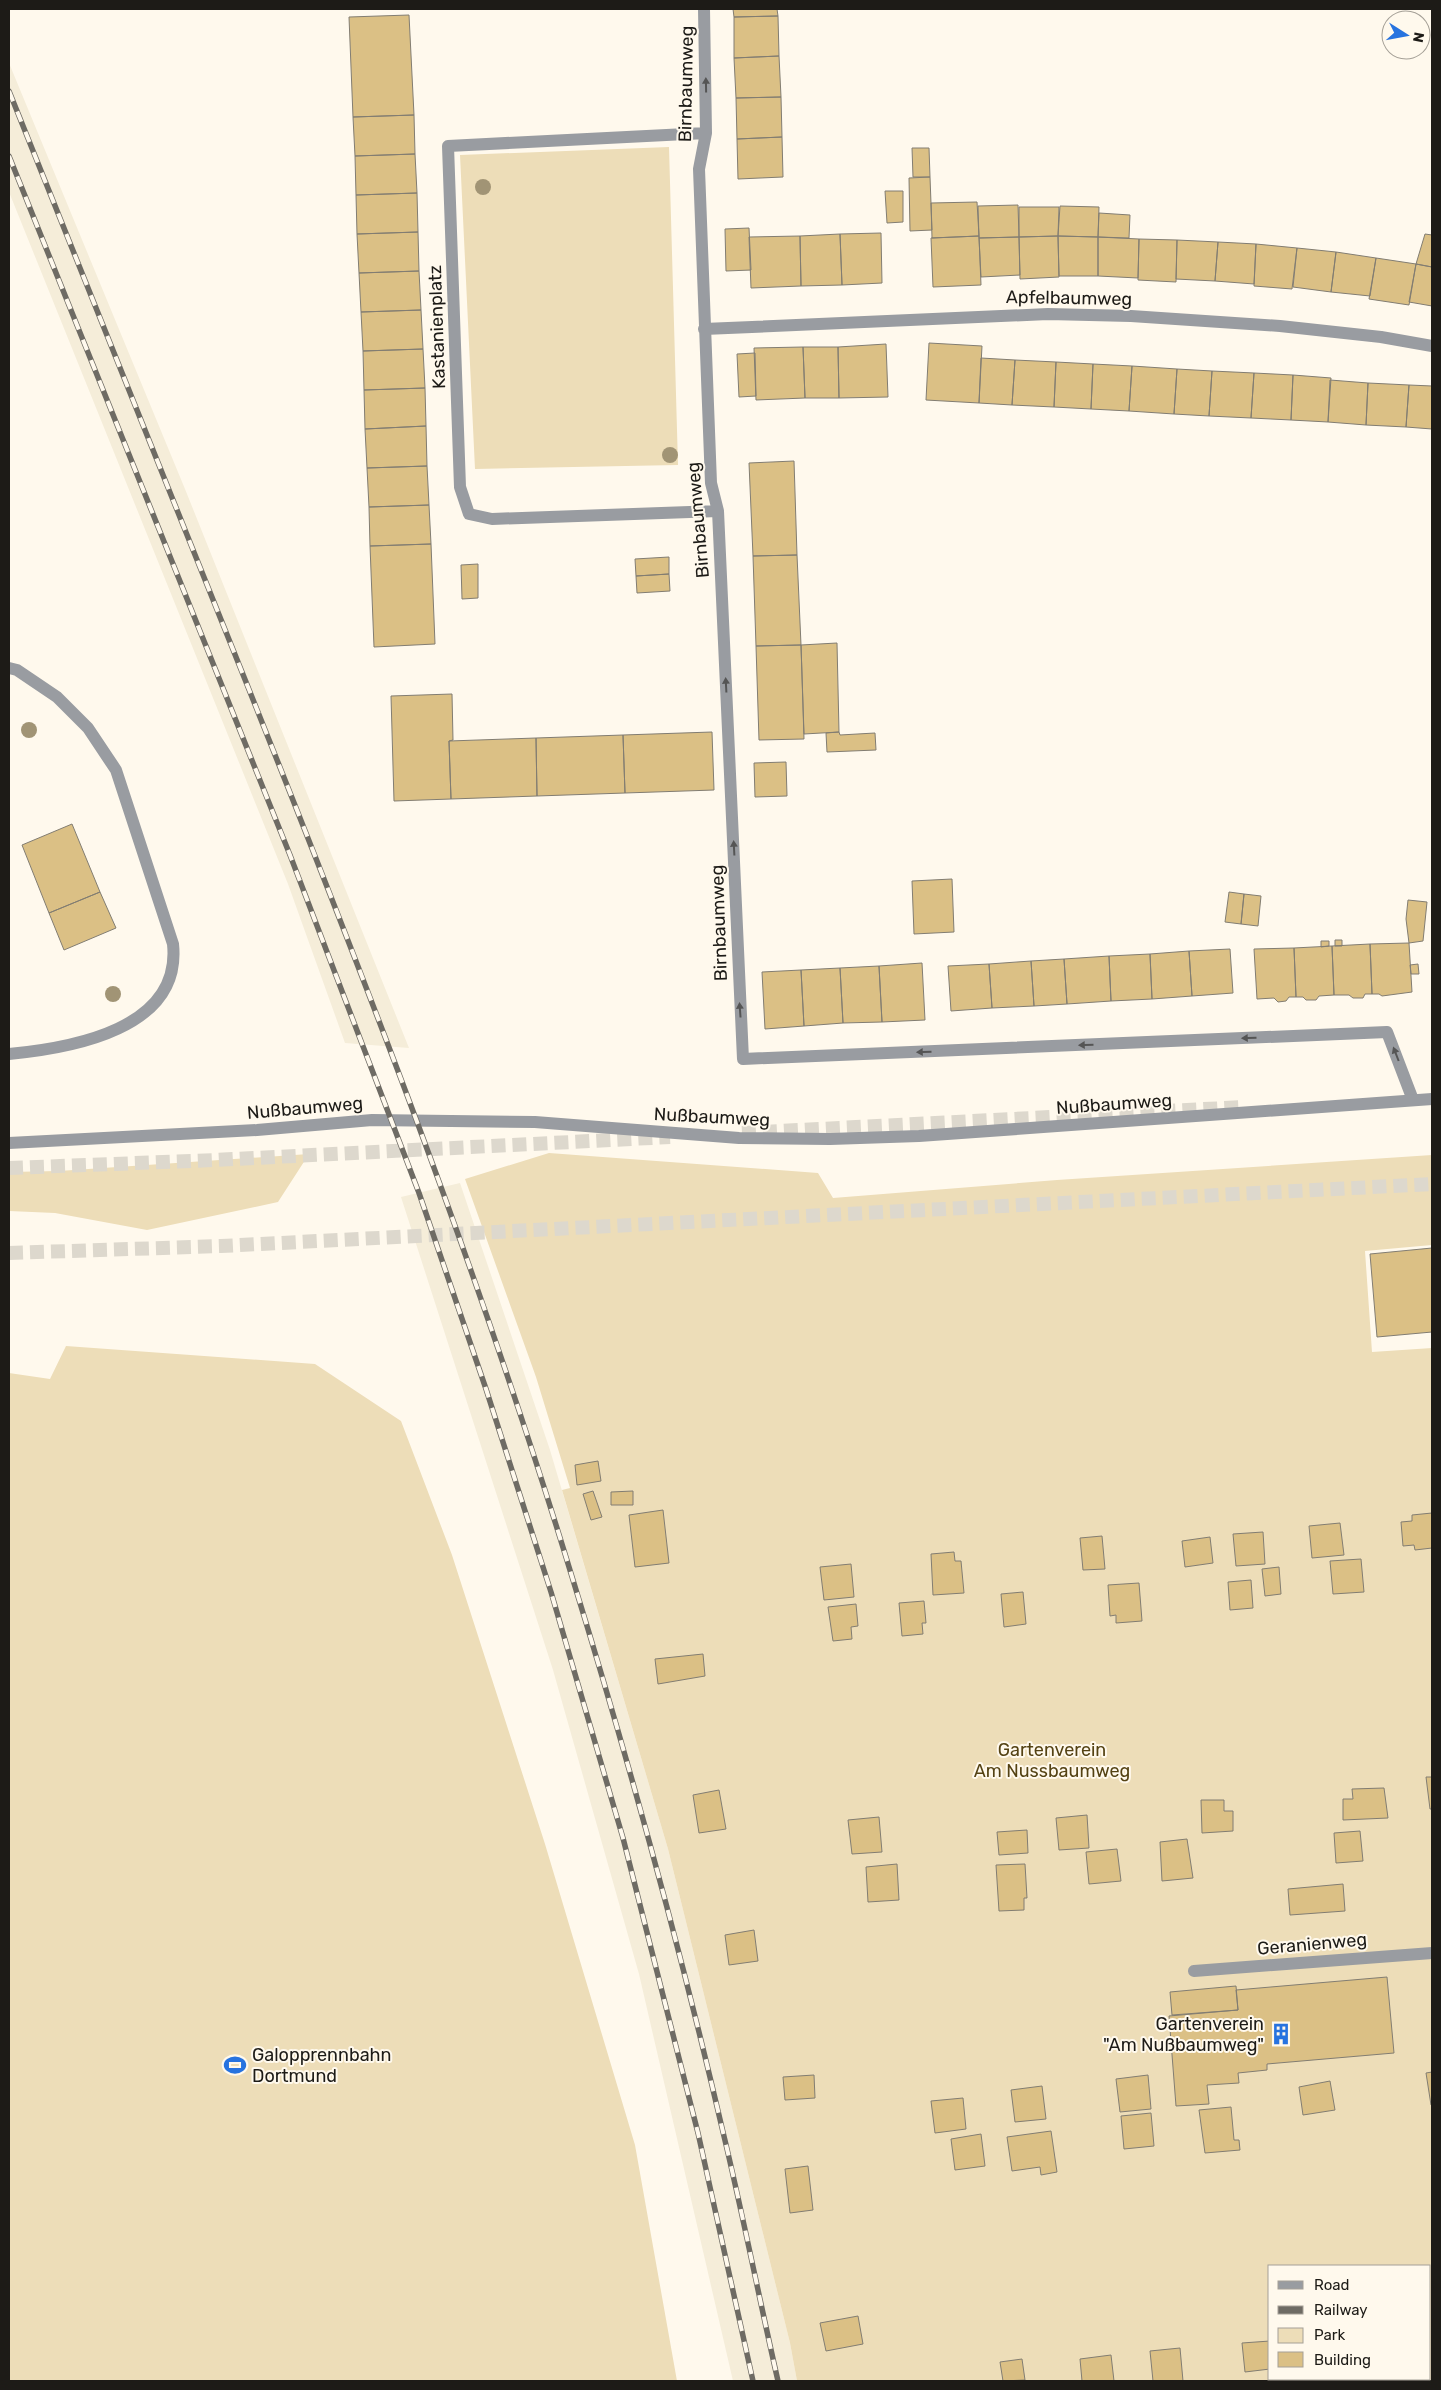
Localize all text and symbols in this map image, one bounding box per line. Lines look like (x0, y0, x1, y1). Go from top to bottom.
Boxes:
north arrow (1381, 10, 1431, 60)
street label: Birnbaumweg (674, 26, 698, 142)
text: N (1409, 31, 1428, 44)
one-way arrow (701, 76, 709, 92)
street label: Kastanienplatz (424, 265, 450, 389)
street label: Apfelbaumweg (1006, 286, 1132, 310)
street label: Birnbaumweg (682, 461, 714, 579)
one-way arrow (722, 677, 730, 693)
one-way arrow (730, 839, 738, 855)
street label: Birnbaumweg (706, 864, 732, 982)
one-way arrow (736, 1002, 744, 1018)
one-way arrow (1241, 1034, 1257, 1042)
one-way arrow (1078, 1041, 1094, 1049)
one-way arrow (1392, 1047, 1399, 1062)
one-way arrow (916, 1048, 932, 1056)
street label: Nußbaumweg (1055, 1089, 1173, 1119)
street label: Nußbaumweg (246, 1092, 364, 1124)
street label: Nußbaumweg (653, 1103, 771, 1131)
park label: Gartenverein Am Nussbaumweg (974, 1739, 1130, 1782)
street label: Geranienweg (1256, 1928, 1368, 1960)
place label: Gartenverein "Am Nußbaumweg" (1103, 2013, 1264, 2056)
building icon: Gartenverein "Am Nußbaumweg" (1268, 2021, 1294, 2047)
place label: Galopprennbahn Dortmund (252, 2044, 391, 2087)
sports icon: Galopprennbahn Dortmund (222, 2052, 248, 2078)
legend (1268, 2265, 1431, 2380)
text: Road (1314, 2276, 1350, 2294)
text: Railway (1314, 2301, 1368, 2319)
text: Park (1314, 2326, 1345, 2344)
text: Building (1314, 2351, 1371, 2369)

